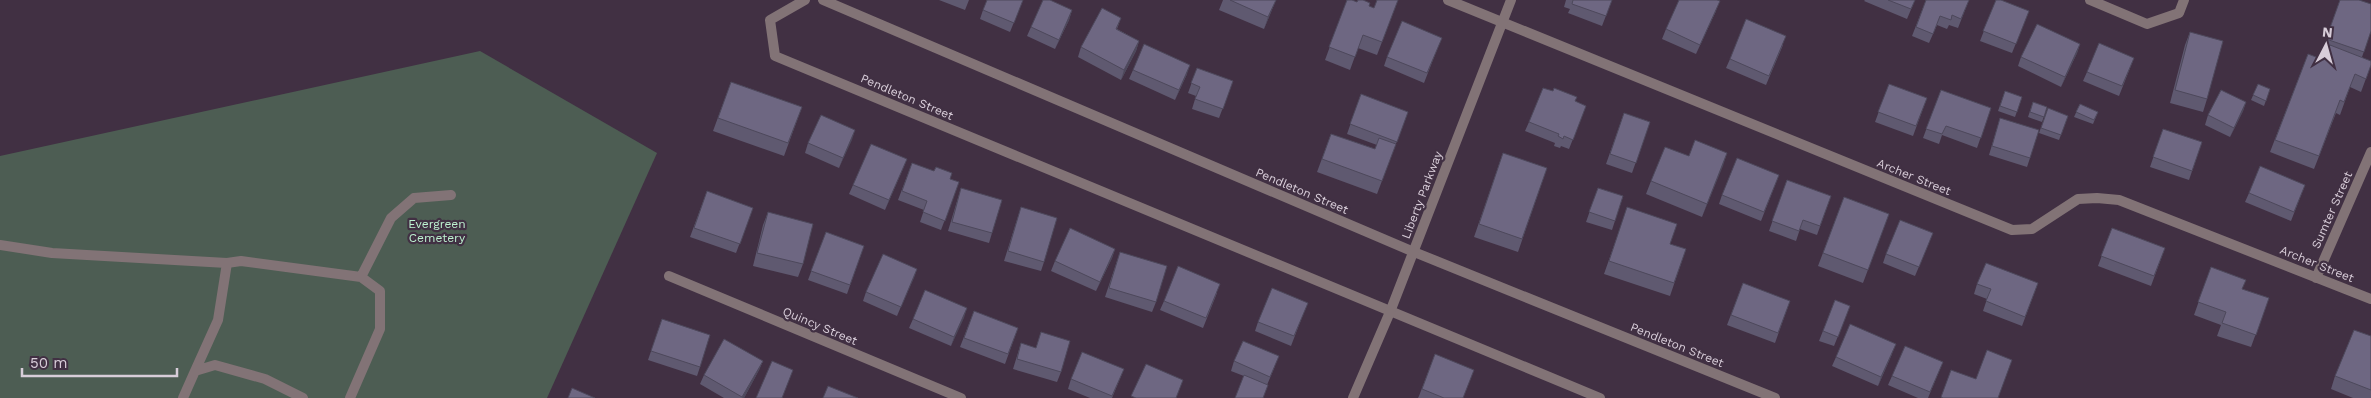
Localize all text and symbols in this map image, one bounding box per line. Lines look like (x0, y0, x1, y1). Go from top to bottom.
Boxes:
north arrow (2301, 20, 2351, 70)
text: N (2321, 24, 2333, 41)
street label: Pendleton Street (859, 71, 955, 123)
street label: Liberty Parkway (1399, 148, 1445, 241)
street label: Archer Street (1875, 156, 1953, 198)
street label: Pendleton Street (1254, 165, 1350, 217)
street label: Sumter Street (2309, 169, 2355, 251)
park label: Evergreen Cemetery (408, 217, 466, 245)
street label: Archer Street (2278, 243, 2356, 285)
street label: Quincy Street (781, 304, 859, 348)
street label: Pendleton Street (1628, 320, 1726, 370)
scale bar (22, 346, 178, 378)
text: 50 m (30, 354, 67, 372)

